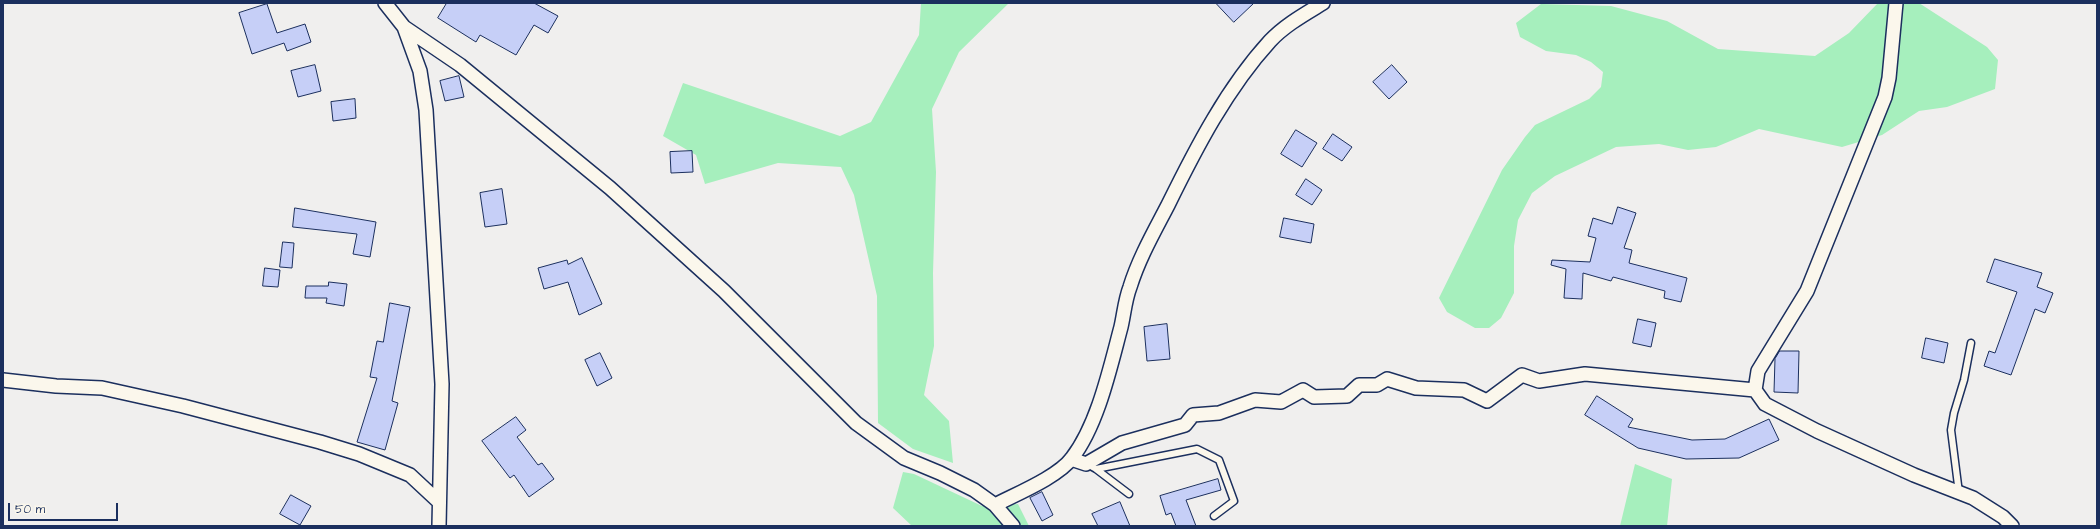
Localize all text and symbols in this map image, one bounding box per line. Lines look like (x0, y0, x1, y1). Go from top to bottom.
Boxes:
scale bar (10, 495, 120, 521)
text: 50 m (15, 501, 45, 518)

